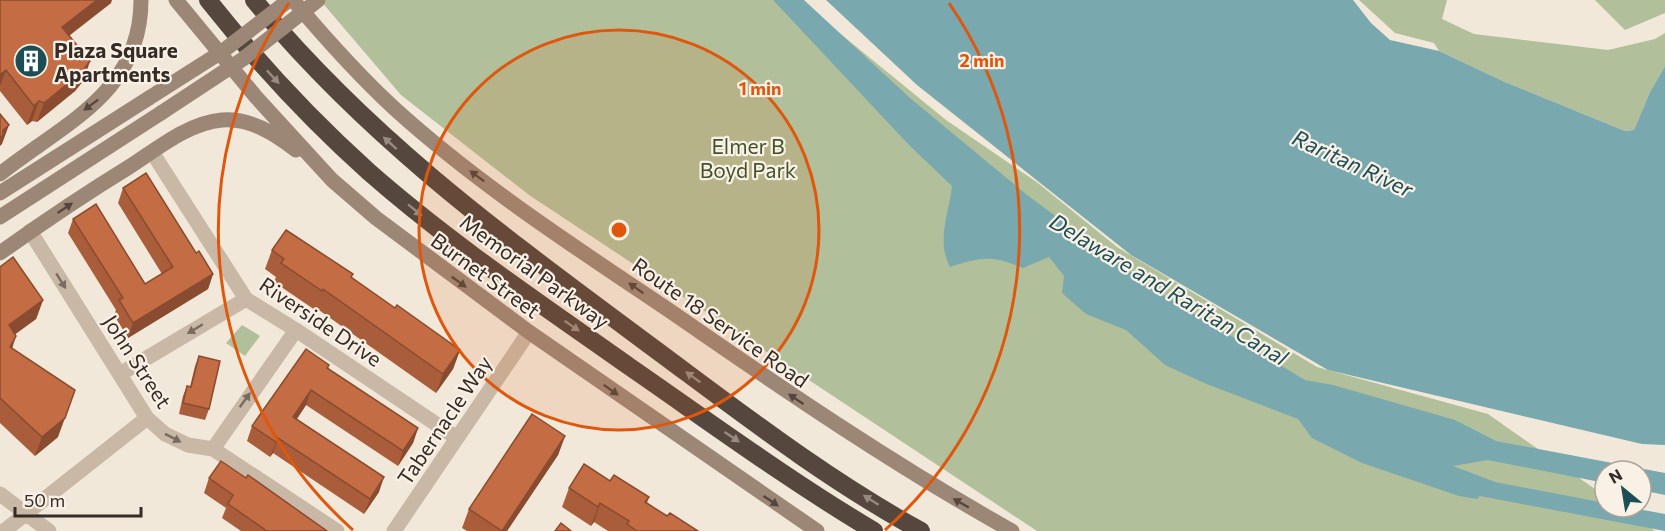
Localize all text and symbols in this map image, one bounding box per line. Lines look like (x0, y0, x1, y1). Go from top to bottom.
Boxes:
place label: Plaza Square Apartments (54, 37, 178, 86)
building icon: Plaza Square Apartments (13, 43, 49, 79)
text: 2 min (960, 49, 1004, 71)
one-way arrow (266, 69, 279, 84)
text: 1 min (739, 77, 781, 99)
one-way arrow (84, 99, 100, 111)
water label: Raritan River (1288, 123, 1419, 203)
park label: Elmer B Boyd Park (700, 133, 796, 182)
one-way arrow (382, 136, 397, 150)
one-way arrow (469, 170, 484, 182)
one-way arrow (57, 202, 74, 213)
one-way arrow (407, 204, 423, 217)
water label: Delaware and Raritan Canal (1045, 207, 1293, 371)
street label: Memorial Parkway (456, 208, 615, 334)
centre of rings (609, 220, 629, 240)
street label: Burnet Street (427, 227, 545, 323)
street label: Route 18 Service Road (628, 252, 814, 392)
street label: Riverside Drive (255, 271, 387, 371)
one-way arrow (56, 273, 67, 289)
one-way arrow (451, 276, 467, 288)
one-way arrow (628, 282, 644, 294)
street label: John Street (99, 310, 177, 412)
one-way arrow (564, 320, 580, 331)
one-way arrow (187, 324, 203, 335)
street label: Tabernacle Way (392, 351, 496, 489)
one-way arrow (686, 372, 701, 384)
one-way arrow (603, 384, 619, 395)
one-way arrow (239, 393, 251, 409)
one-way arrow (788, 394, 804, 405)
one-way arrow (724, 432, 740, 443)
one-way arrow (165, 433, 182, 443)
north arrow (1593, 459, 1653, 519)
text: N (1605, 464, 1625, 487)
scale bar (15, 480, 141, 518)
text: 50 m (24, 489, 65, 511)
one-way arrow (763, 495, 779, 507)
one-way arrow (863, 495, 879, 506)
one-way arrow (952, 498, 969, 508)

